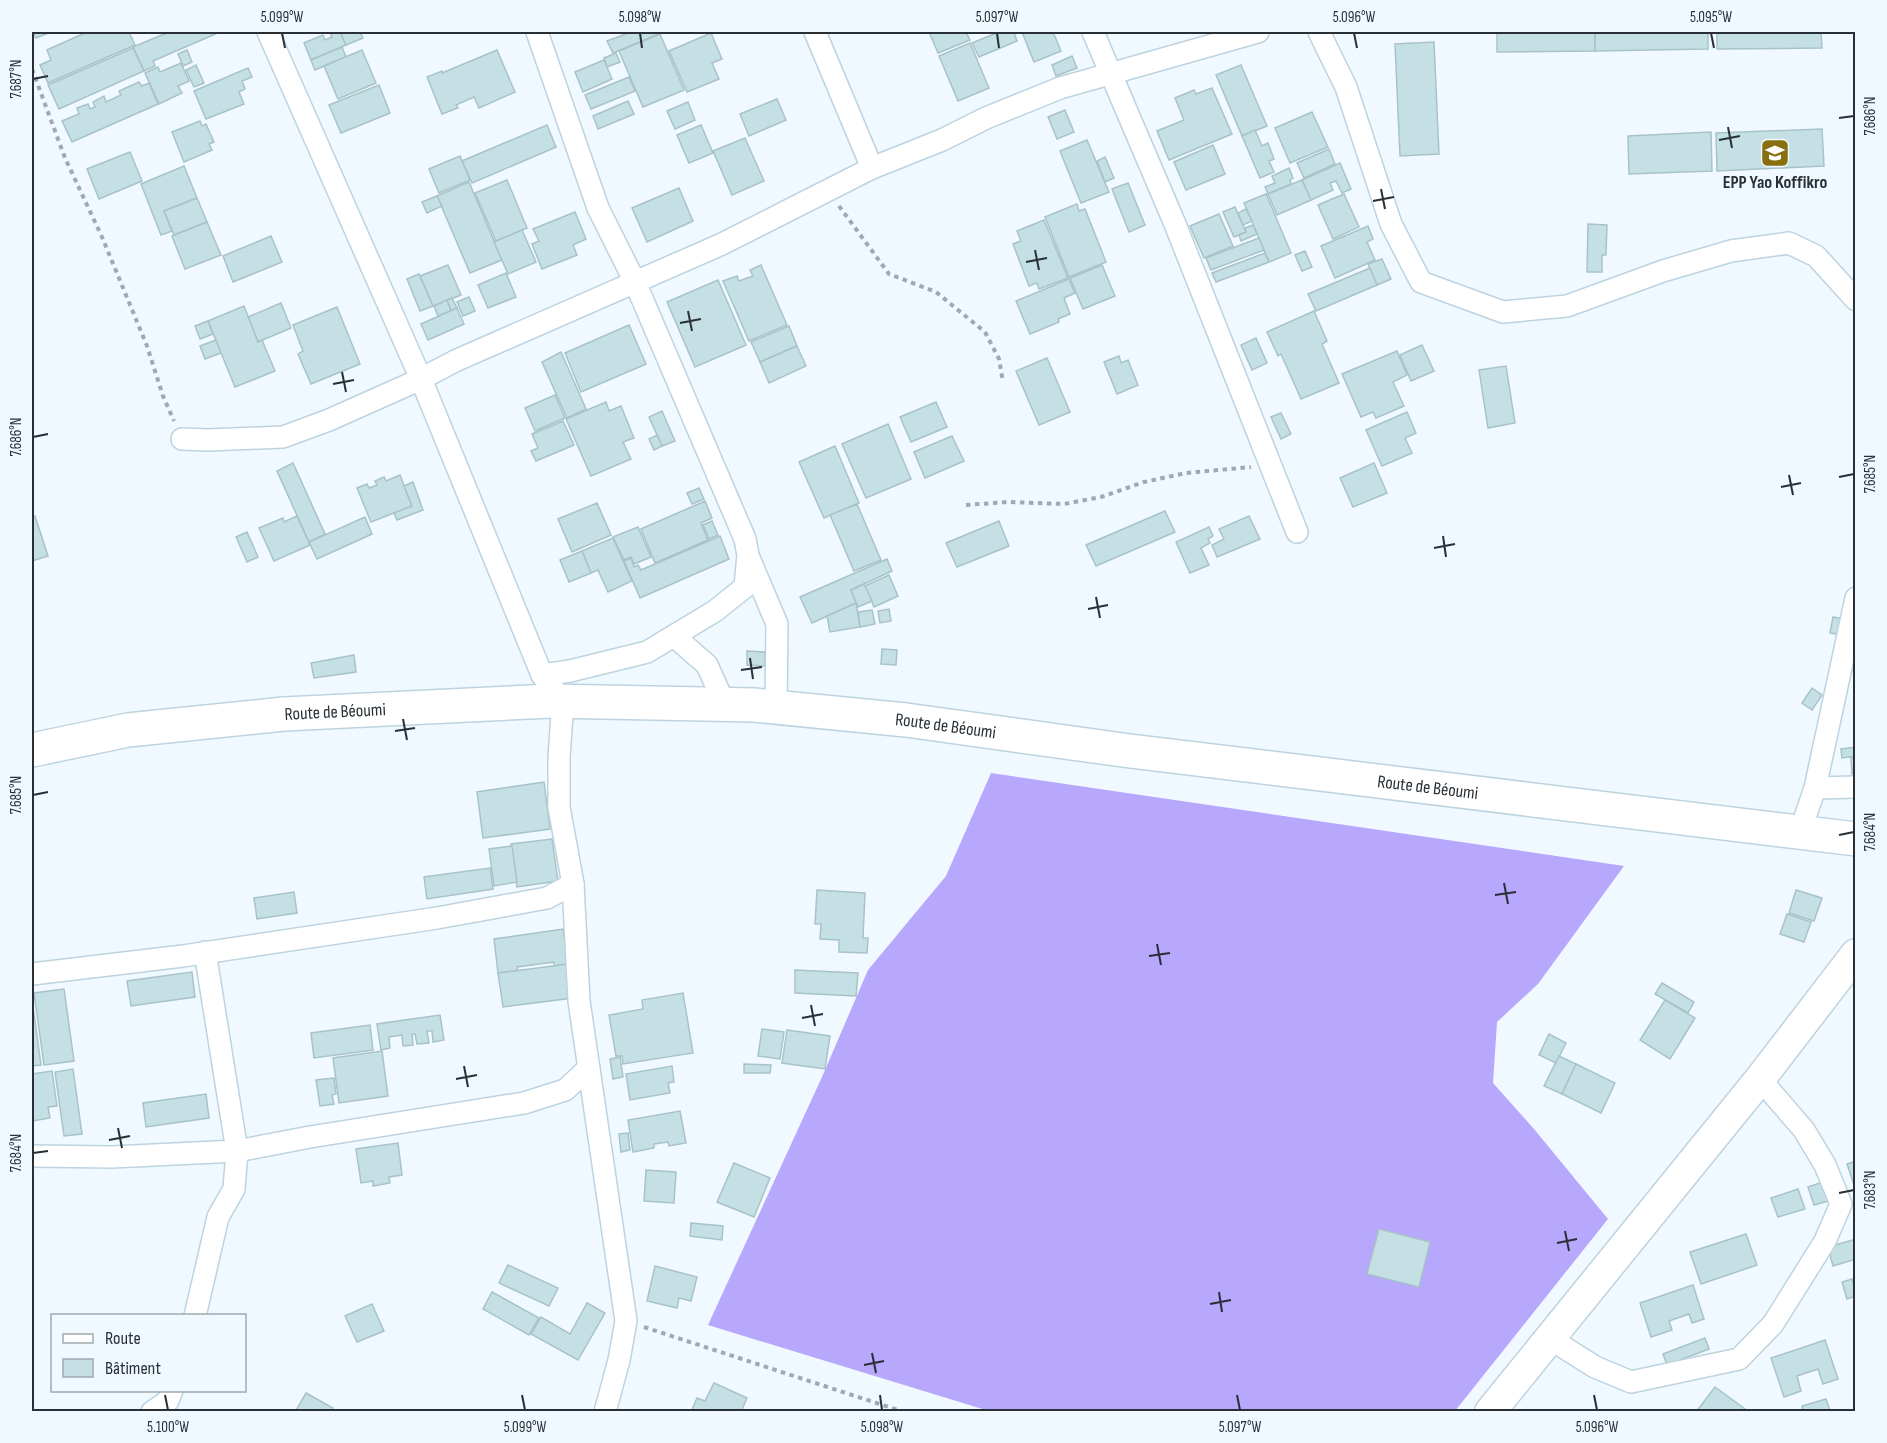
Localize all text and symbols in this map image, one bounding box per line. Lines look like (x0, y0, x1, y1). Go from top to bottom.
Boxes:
text: 5.099°W (261, 8, 304, 27)
text: 5.098°W (619, 8, 661, 27)
text: 5.097°W (976, 8, 1018, 27)
text: 5.096°W (1333, 8, 1375, 27)
text: 5.095°W (1690, 8, 1732, 27)
text: 7.687°N (7, 60, 26, 98)
text: 7.686°N (1861, 97, 1880, 135)
school or university icon: EPP Yao Koffikro (1759, 137, 1791, 169)
place label: EPP Yao Koffikro (1723, 172, 1827, 193)
text: 7.686°N (7, 418, 26, 456)
text: 7.685°N (1861, 455, 1880, 493)
street label: Route de Béoumi (284, 699, 386, 725)
street label: Route de Béoumi (894, 709, 997, 743)
street label: Route de Béoumi (1376, 771, 1479, 804)
text: 7.685°N (7, 776, 26, 814)
text: 7.684°N (1861, 813, 1880, 851)
text: 7.684°N (7, 1134, 26, 1172)
text: 7.683°N (1861, 1171, 1880, 1209)
legend (51, 1314, 246, 1392)
text: Route (105, 1328, 141, 1349)
text: Bâtiment (105, 1358, 161, 1379)
text: 5.100°W (147, 1418, 189, 1437)
text: 5.099°W (504, 1418, 547, 1437)
text: 5.098°W (861, 1418, 903, 1437)
text: 5.097°W (1219, 1418, 1261, 1437)
text: 5.096°W (1576, 1418, 1618, 1437)

